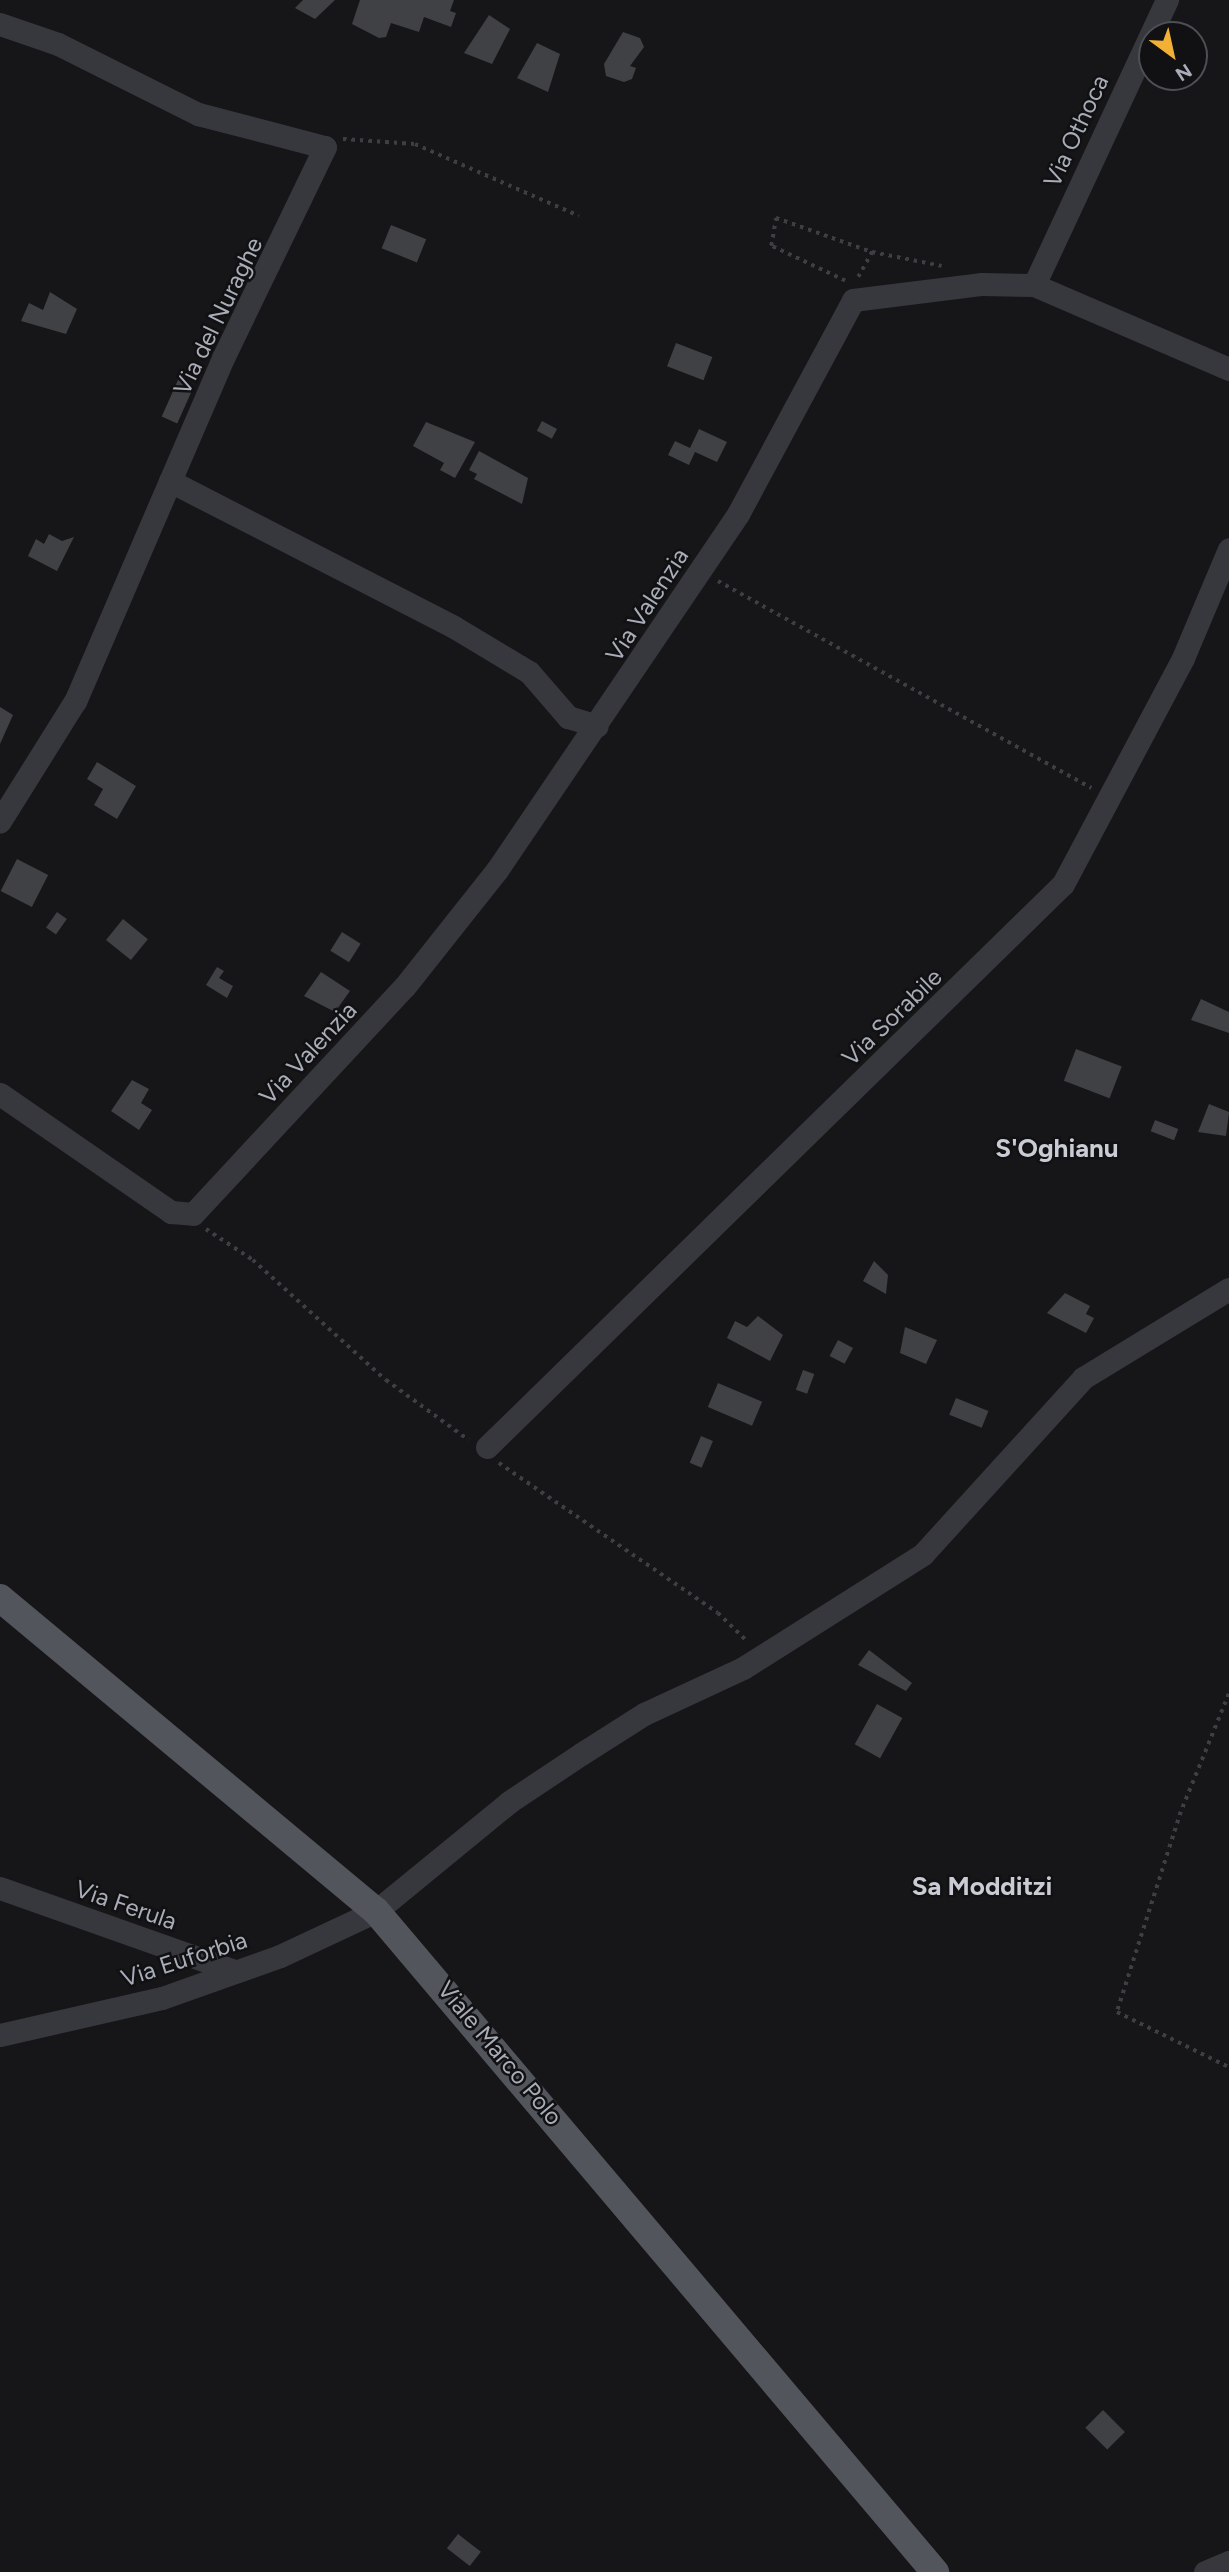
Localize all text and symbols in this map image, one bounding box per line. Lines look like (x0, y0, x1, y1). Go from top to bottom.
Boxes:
north arrow (1138, 21, 1208, 91)
text: N (1171, 59, 1196, 86)
street label: Via Othoca (1037, 70, 1115, 192)
street label: Via del Nuraghe (167, 233, 269, 399)
street label: Via Valenzia (600, 543, 694, 667)
street label: Via Sorabile (836, 962, 948, 1072)
street label: Via Valenzia (253, 996, 363, 1110)
district label: S'Oghianu (995, 1133, 1119, 1165)
district label: Sa Modditzi (912, 1871, 1052, 1903)
street label: Via Ferula (71, 1874, 181, 1936)
street label: Via Euforbia (117, 1925, 251, 1993)
street label: Viale Marco Polo (431, 1975, 569, 2131)

